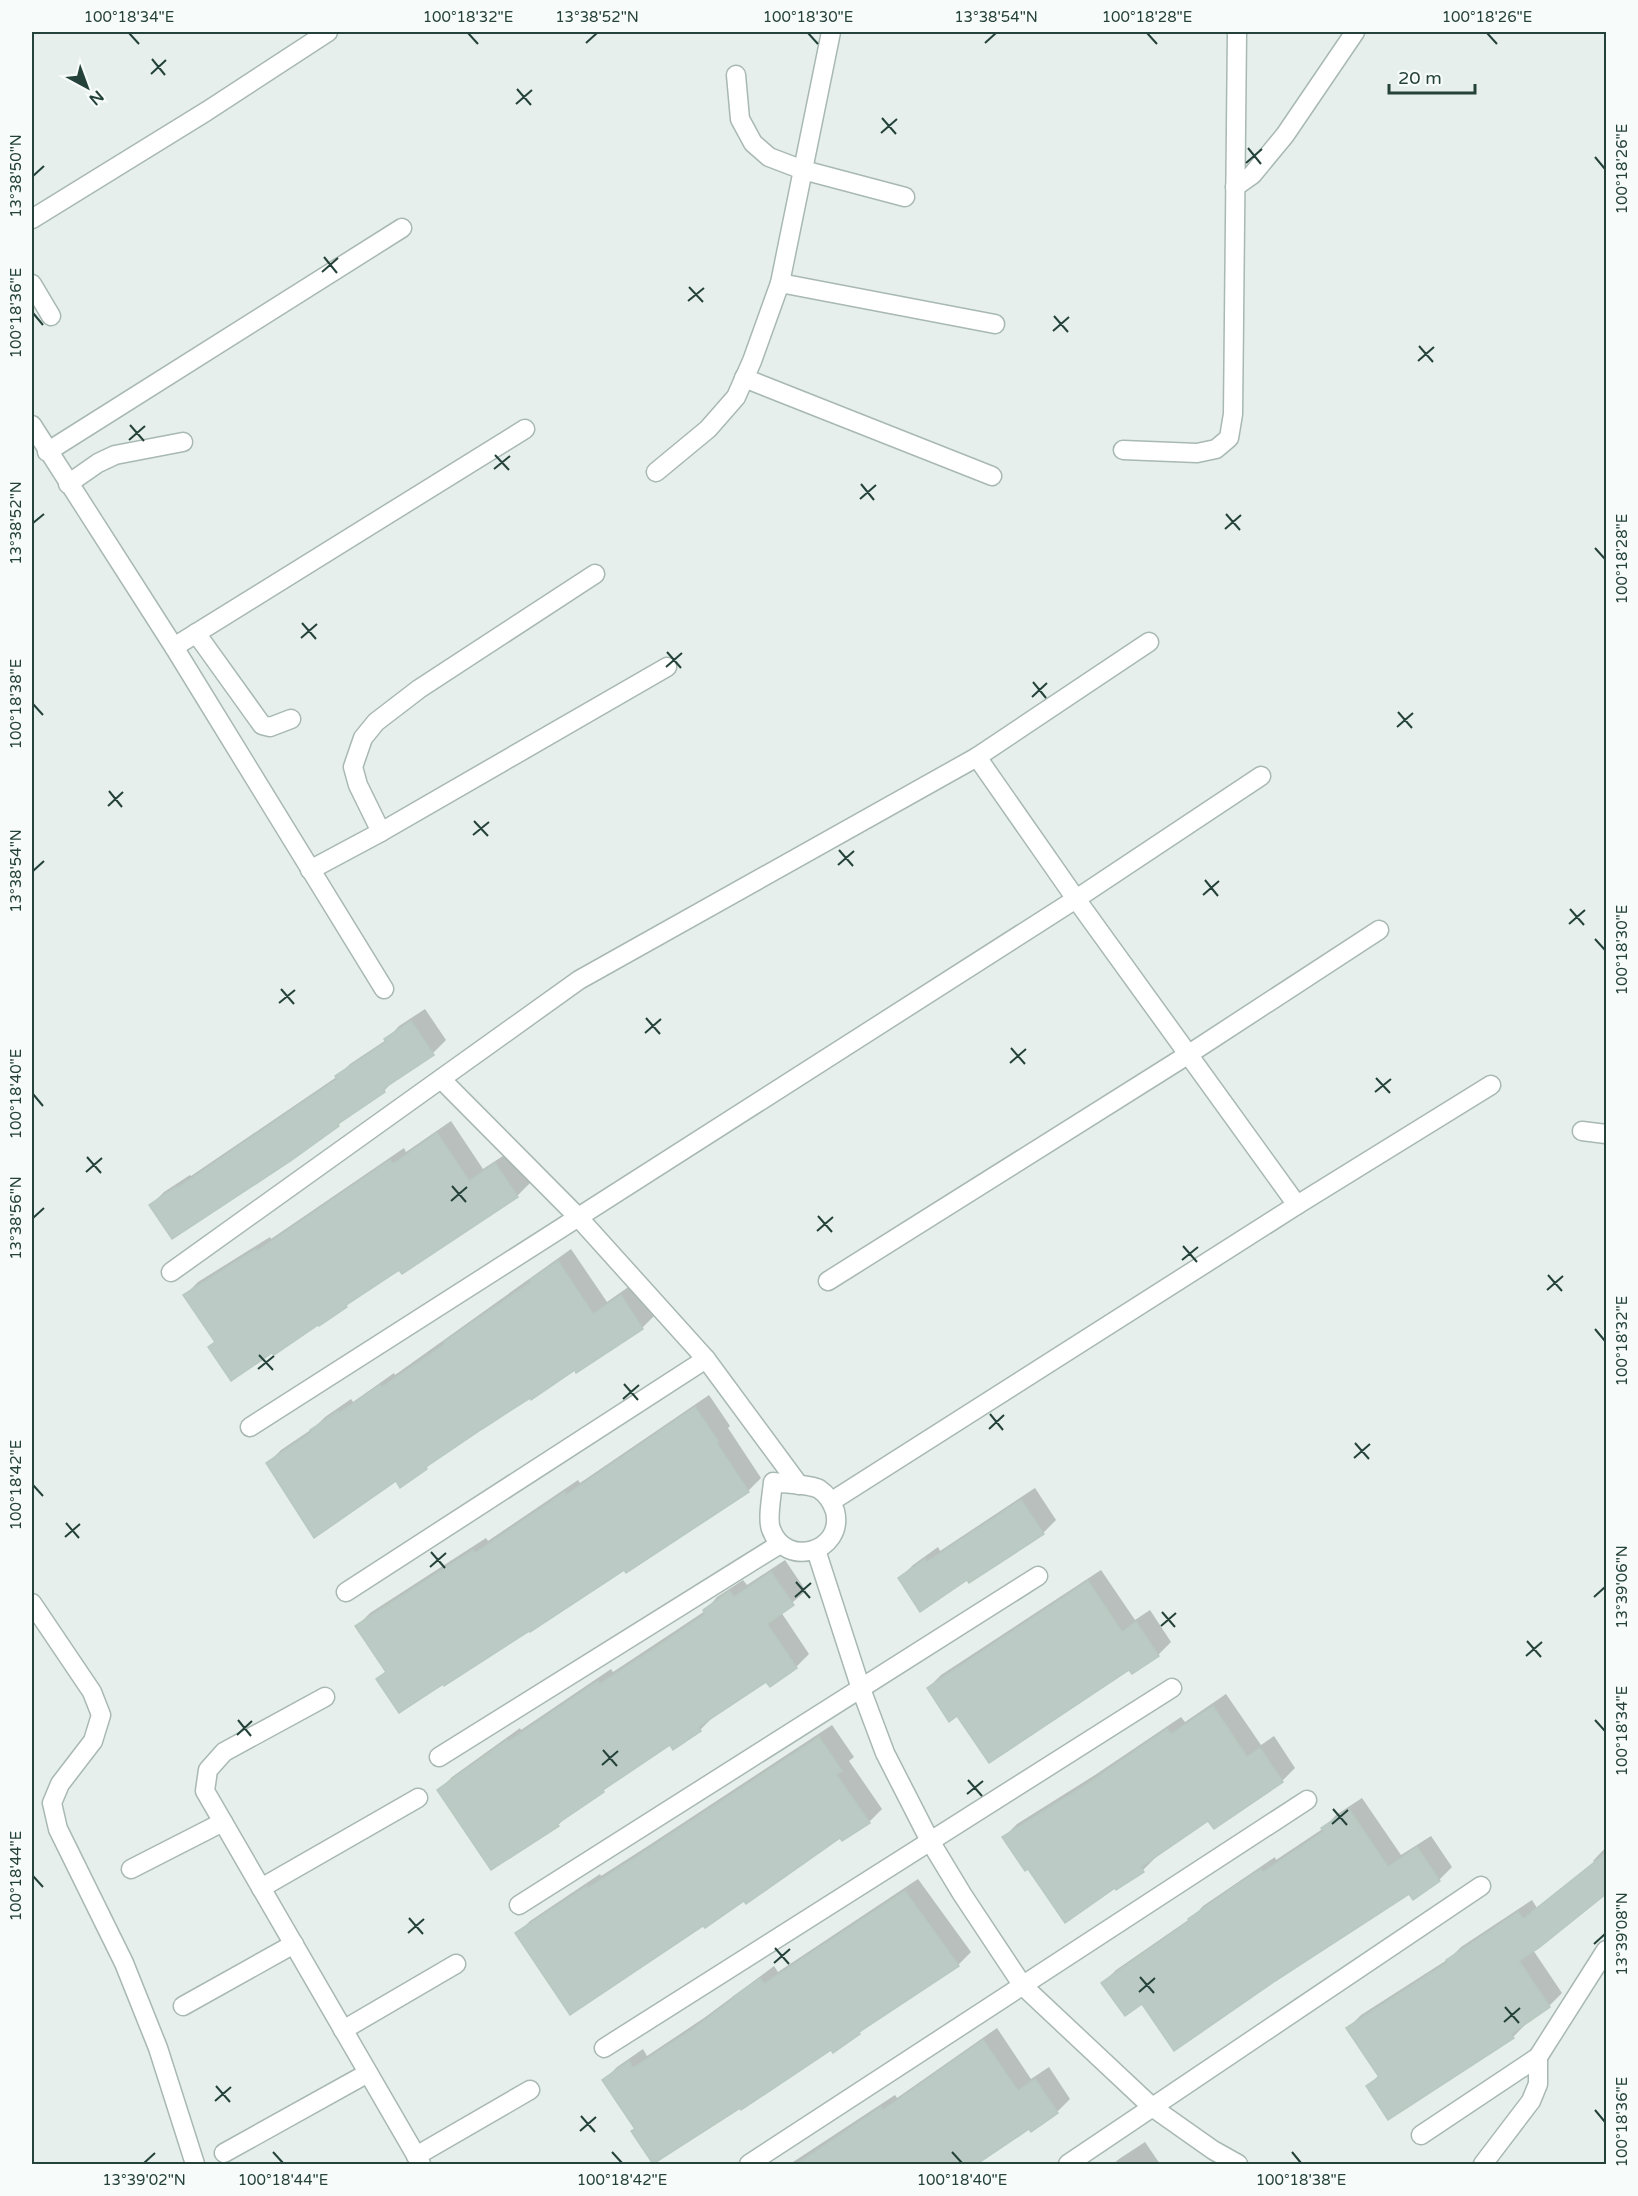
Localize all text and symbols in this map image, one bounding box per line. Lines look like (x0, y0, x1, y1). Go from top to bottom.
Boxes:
text: 100°18'34"E (84, 8, 174, 26)
text: 100°18'32"E (423, 8, 513, 26)
text: 13°38'52"N (555, 8, 639, 26)
text: 100°18'30"E (763, 8, 853, 26)
text: 13°38'54"N (954, 8, 1038, 26)
text: 100°18'28"E (1102, 8, 1192, 26)
text: 100°18'26"E (1442, 8, 1532, 26)
north arrow (57, 57, 117, 117)
scale bar (1389, 57, 1474, 95)
text: 20 m (1398, 67, 1442, 89)
text: N (85, 86, 108, 109)
text: 100°18'26"E (1613, 124, 1631, 214)
text: 13°38'50"N (7, 134, 25, 218)
text: 100°18'36"E (7, 268, 25, 358)
text: 13°38'52"N (7, 481, 25, 565)
text: 100°18'28"E (1613, 514, 1631, 604)
text: 100°18'38"E (7, 659, 25, 749)
text: 13°38'54"N (7, 829, 25, 913)
text: 100°18'30"E (1613, 905, 1631, 995)
text: 100°18'40"E (7, 1049, 25, 1139)
text: 13°38'56"N (7, 1176, 25, 1260)
text: 100°18'32"E (1613, 1296, 1631, 1386)
text: 100°18'42"E (7, 1440, 25, 1530)
text: 13°39'06"N (1613, 1545, 1631, 1629)
text: 100°18'34"E (1613, 1686, 1631, 1776)
text: 100°18'44"E (7, 1831, 25, 1921)
text: 13°39'08"N (1613, 1892, 1631, 1976)
text: 100°18'36"E (1613, 2077, 1631, 2167)
text: 13°39'02"N (102, 2171, 186, 2189)
text: 100°18'44"E (238, 2171, 328, 2189)
text: 100°18'42"E (577, 2171, 667, 2189)
text: 100°18'40"E (917, 2171, 1007, 2189)
text: 100°18'38"E (1256, 2171, 1346, 2189)

